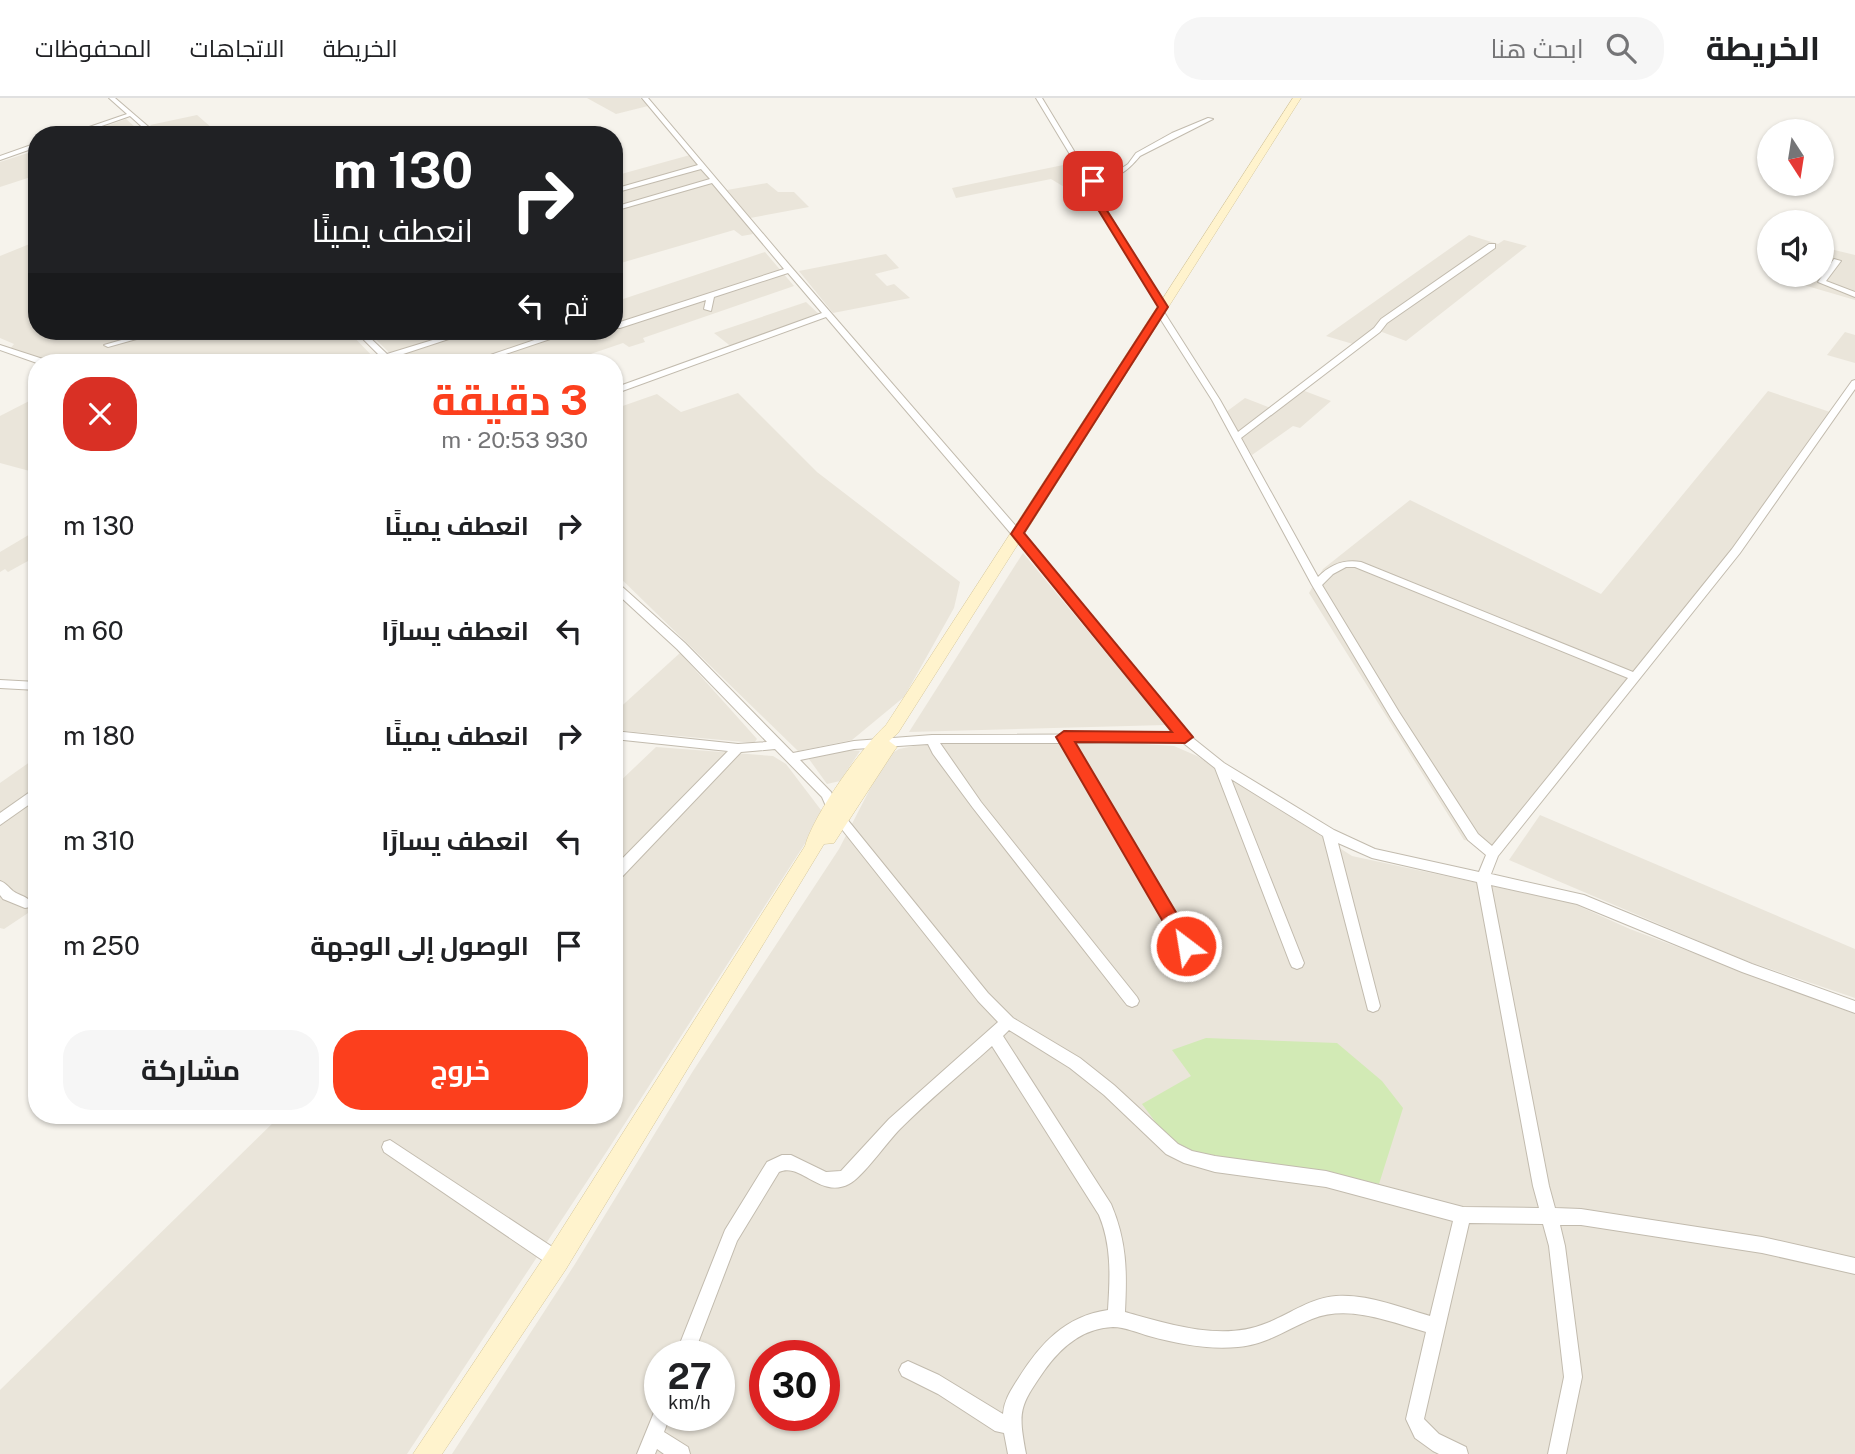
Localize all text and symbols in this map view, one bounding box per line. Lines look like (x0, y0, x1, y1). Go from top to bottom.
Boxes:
search box (1174, 17, 1664, 80)
icon: search (1602, 29, 1640, 67)
text: الخريطة (1706, 29, 1820, 67)
text: ابحث هنا (1490, 33, 1584, 64)
text: المحفوظات (35, 34, 152, 62)
text: الاتجاهات (190, 34, 285, 62)
text: الخريطة (323, 34, 398, 62)
north arrow (1757, 119, 1834, 196)
map controls (1757, 119, 1834, 287)
text: 130 m (333, 141, 473, 199)
pin (1063, 151, 1123, 211)
icon: right (497, 154, 588, 245)
icon: arrive (1074, 162, 1112, 200)
button: sound (1757, 210, 1834, 287)
text: انعطف يمينًا (312, 212, 473, 249)
icon: left (512, 287, 550, 325)
text: ثم (564, 291, 588, 322)
text: 3 دقيقة (432, 375, 588, 424)
button: close (63, 377, 137, 451)
text: 930 m · 20:53 (441, 426, 588, 453)
icon: right (550, 507, 588, 545)
text: 130 m (63, 510, 135, 541)
text: انعطف يمينًا (385, 510, 529, 541)
icon: left (550, 612, 588, 650)
text: 60 m (63, 615, 124, 646)
text: انعطف يسارًا (381, 615, 529, 646)
icon: right (550, 717, 588, 755)
text: 180 m (63, 720, 135, 751)
text: انعطف يمينًا (385, 720, 529, 751)
icon: left (550, 822, 588, 860)
text: 310 m (63, 825, 135, 856)
text: انعطف يسارًا (381, 825, 529, 856)
position arrow (1149, 909, 1223, 983)
icon: arrive (550, 927, 588, 965)
text: 250 m (63, 930, 140, 961)
text: الوصول إلى الوجهة (310, 930, 529, 961)
button: مشاركة (63, 1030, 319, 1110)
button: خروج (333, 1030, 588, 1110)
speed limit sign: 30 (749, 1340, 840, 1431)
text: 27 (667, 1356, 712, 1397)
text: km/h (668, 1392, 711, 1413)

